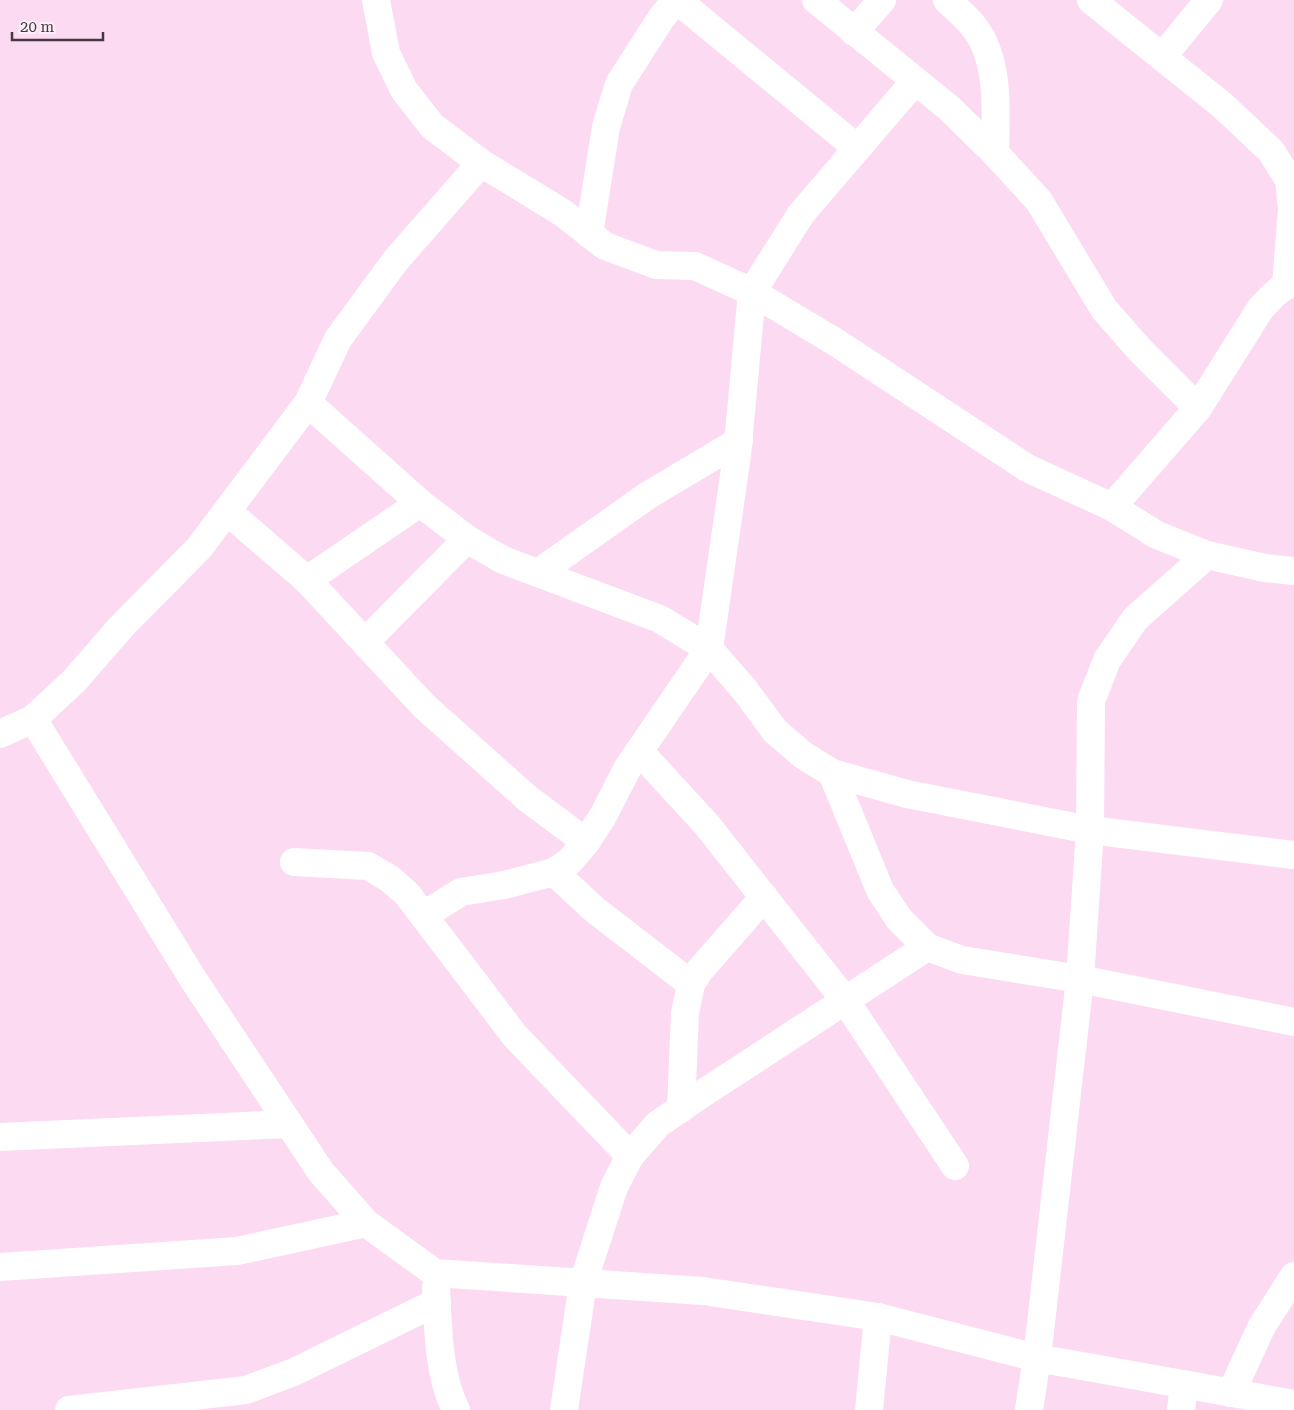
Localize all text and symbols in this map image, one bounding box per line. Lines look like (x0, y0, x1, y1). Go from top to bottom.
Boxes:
scale bar (12, 10, 104, 42)
text: 20 m (20, 18, 55, 36)

